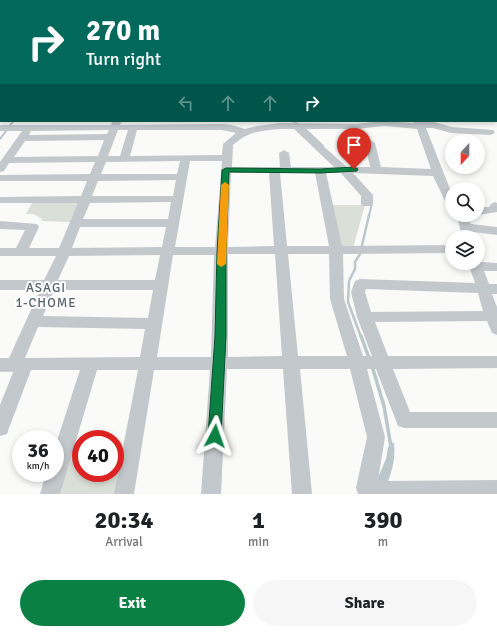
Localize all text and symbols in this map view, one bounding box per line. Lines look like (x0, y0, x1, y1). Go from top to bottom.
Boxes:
text: 270 m (86, 14, 160, 48)
icon: right (20, 16, 72, 68)
text: Turn right (86, 48, 161, 70)
icon: left (175, 92, 197, 114)
icon: ahead (217, 92, 239, 114)
icon: ahead (259, 92, 281, 114)
icon: right (301, 92, 323, 114)
pin (337, 128, 371, 169)
icon: arrive (343, 134, 365, 156)
north arrow (445, 134, 485, 174)
map controls (445, 134, 485, 270)
button: search (445, 182, 485, 222)
button: layers (445, 230, 485, 270)
district label: ASAGI 1-CHOME (15, 280, 77, 311)
position arrow (194, 415, 236, 457)
speed limit sign: 40 (72, 430, 124, 482)
text: 36 (27, 438, 49, 463)
text: km/h (27, 460, 49, 472)
text: 20:34 (95, 505, 153, 535)
text: 1 (252, 505, 265, 535)
text: 390 (364, 505, 402, 535)
text: Arrival (105, 534, 143, 550)
text: min (248, 534, 269, 550)
text: m (378, 534, 388, 550)
button: Exit (20, 580, 245, 626)
button: Share (253, 580, 477, 626)

